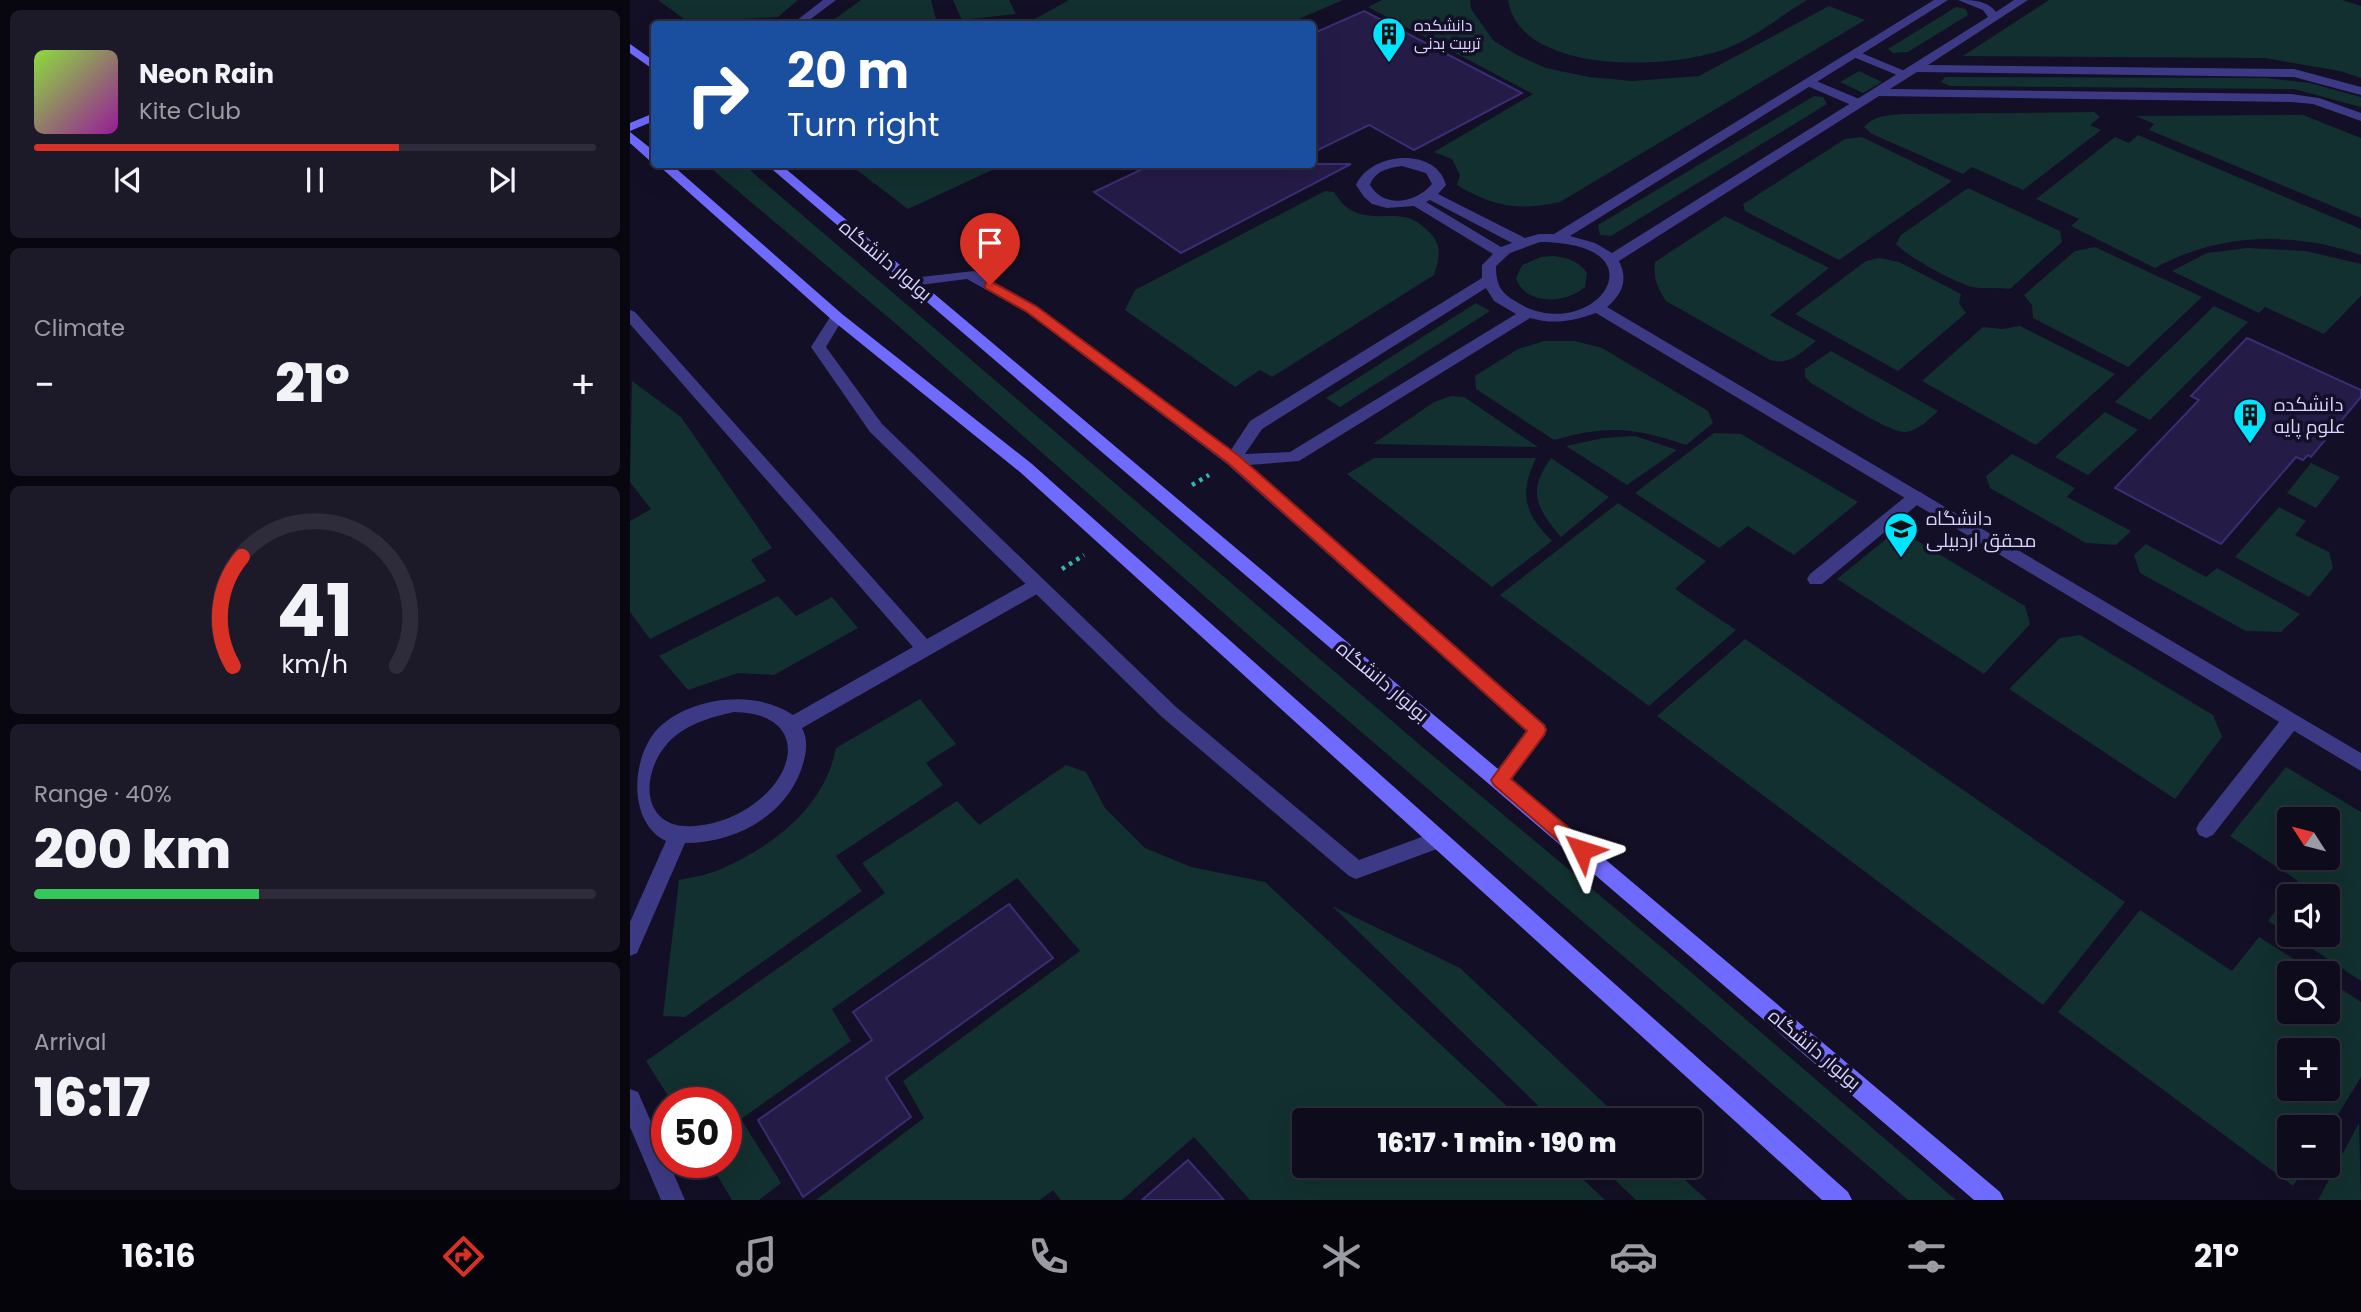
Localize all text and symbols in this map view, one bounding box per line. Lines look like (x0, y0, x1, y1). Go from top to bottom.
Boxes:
place label: دانشکده تربیت بدنی (1414, 14, 1481, 55)
building icon: دانشکده تربیت بدنی (1370, 15, 1408, 64)
text: 20 m (787, 37, 909, 105)
icon: right (672, 49, 763, 140)
text: Neon Rain (139, 56, 274, 92)
text: Kite Club (139, 95, 241, 127)
text: Turn right (787, 102, 939, 147)
icon: previous (109, 161, 147, 199)
icon: pause (296, 161, 334, 199)
icon: next (483, 161, 521, 199)
pin (960, 213, 1020, 285)
street label: بولوار دانشگاه (834, 214, 938, 307)
icon: arrive (971, 224, 1009, 262)
text: Climate (34, 312, 125, 344)
text: 21° (275, 347, 350, 420)
text: − (34, 358, 55, 411)
text: + (570, 358, 596, 411)
place label: دانشکده علوم پایه (2274, 391, 2346, 440)
building icon: دانشکده علوم پایه (2231, 396, 2269, 445)
place label: دانشگاه محقق اردبیلی (1926, 505, 2036, 554)
school or university icon: دانشگاه محقق اردبیلی (1882, 510, 1920, 559)
text: 41 (277, 560, 353, 661)
street label: بولوار دانشگاه (1331, 635, 1435, 728)
text: km/h (282, 647, 348, 682)
text: Range · 40% (34, 778, 172, 810)
north arrow (2277, 807, 2340, 870)
map controls (2277, 807, 2340, 1178)
text: 200 km (34, 813, 231, 886)
position arrow (1545, 813, 1619, 887)
button: sound (2277, 884, 2340, 947)
button: search (2277, 961, 2340, 1024)
street label: بولوار دانشگاه (1763, 1003, 1867, 1096)
text: Arrival (34, 1026, 106, 1058)
button: + (2277, 1038, 2340, 1101)
text: 16:17 (34, 1061, 150, 1134)
speed limit sign: 50 (651, 1087, 742, 1178)
button: − (2277, 1115, 2340, 1178)
text: 16:17 · 1 min · 190 m (1377, 1125, 1617, 1161)
icon: directions (439, 1232, 488, 1281)
icon: music (732, 1232, 781, 1281)
icon: phone (1024, 1232, 1073, 1281)
icon: climate (1317, 1232, 1366, 1281)
icon: car (1609, 1232, 1658, 1281)
icon: filters (1902, 1232, 1951, 1281)
text: 16:16 (122, 1233, 196, 1278)
text: 21° (2194, 1233, 2239, 1278)

